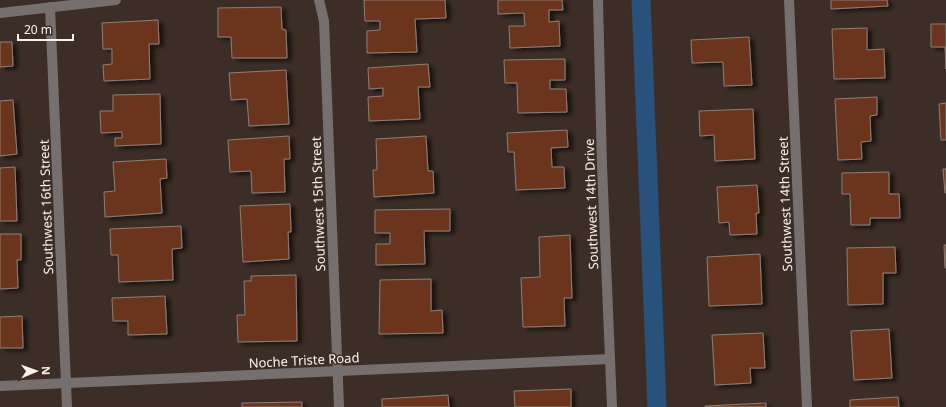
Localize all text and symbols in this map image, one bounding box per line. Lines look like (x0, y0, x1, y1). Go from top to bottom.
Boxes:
scale bar (18, 16, 73, 42)
text: 20 m (24, 21, 52, 38)
street label: Southwest 15th Street (307, 136, 329, 272)
street label: Southwest 14th Street (774, 136, 796, 272)
street label: Southwest 14th Drive (580, 138, 602, 270)
street label: Southwest 16th Street (35, 139, 57, 275)
street label: Noche Triste Road (248, 348, 360, 372)
north arrow (16, 351, 56, 391)
text: N (39, 366, 54, 375)

